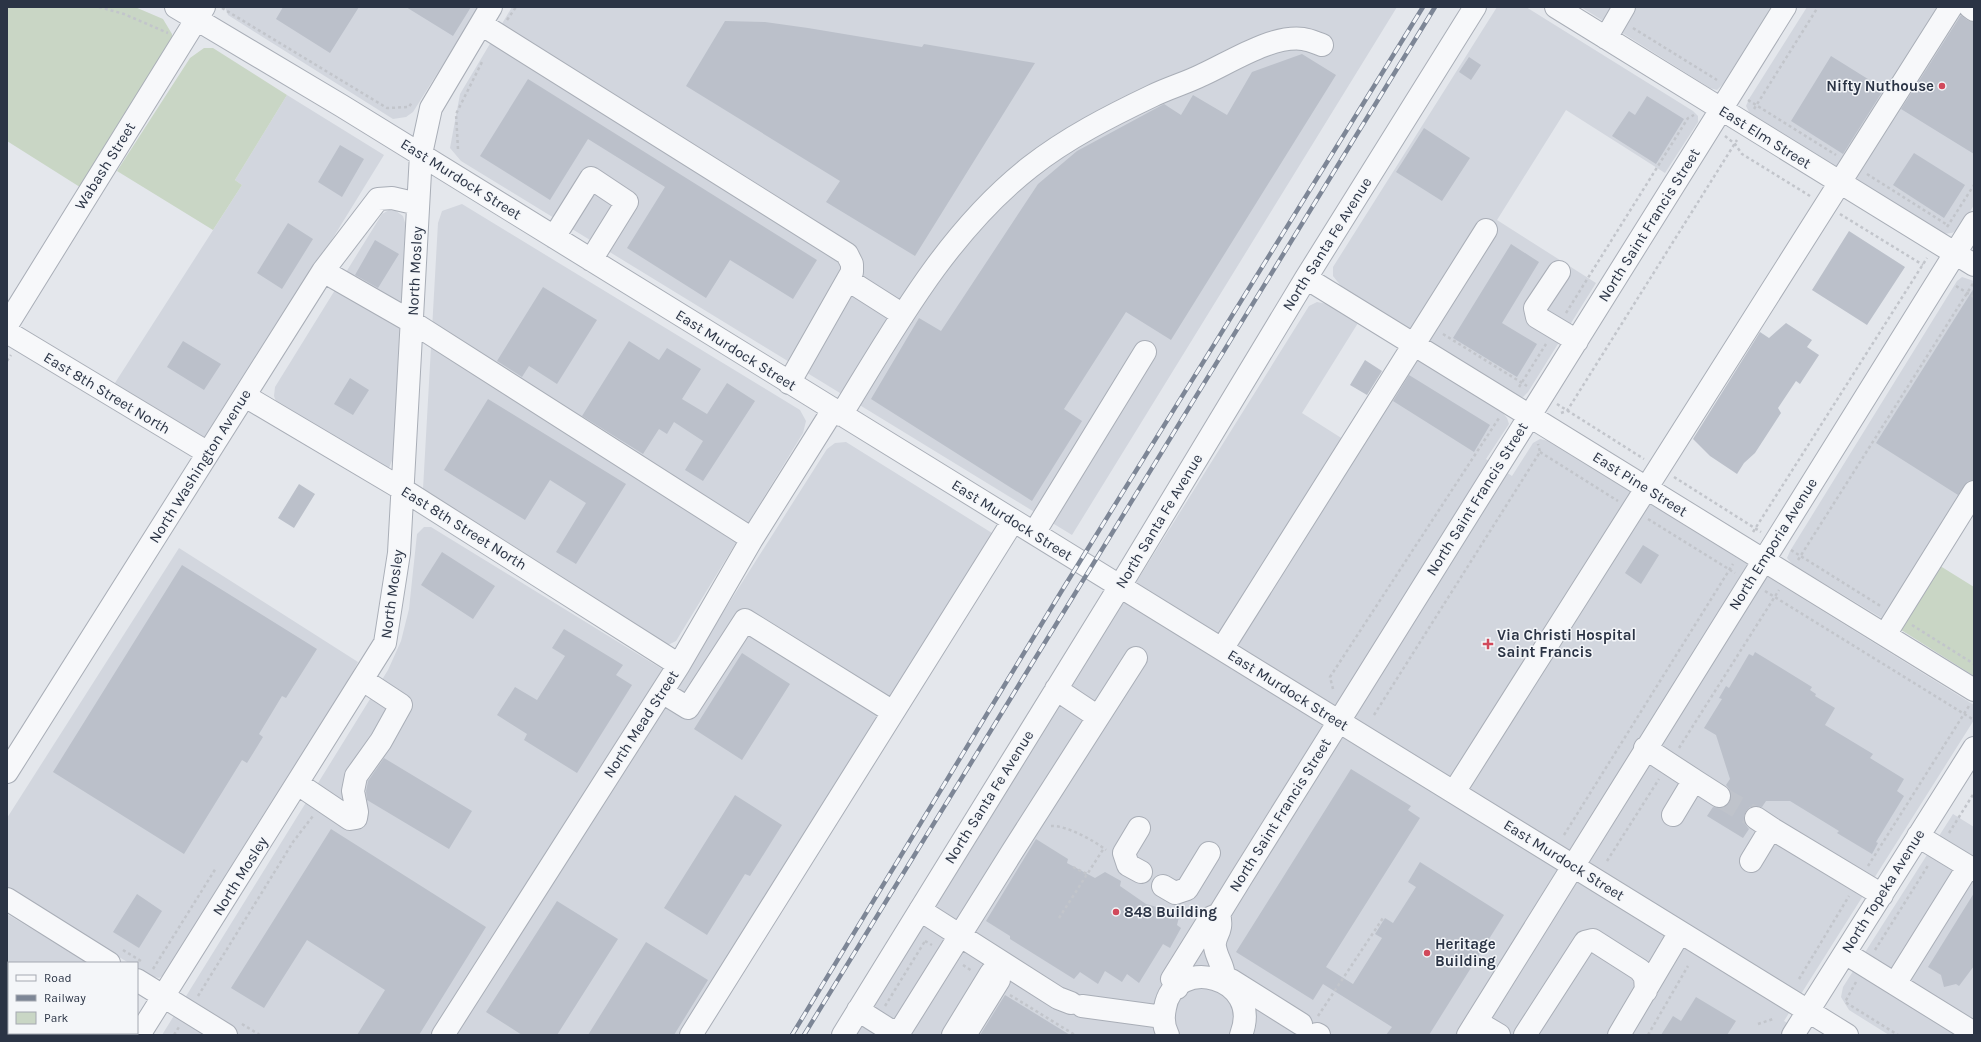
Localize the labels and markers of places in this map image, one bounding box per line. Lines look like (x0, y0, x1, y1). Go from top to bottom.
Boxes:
place label: Nifty Nuthouse (1826, 77, 1934, 95)
marker: Nifty Nuthouse (1937, 81, 1947, 91)
place label: Via Christi Hospital Saint Francis (1497, 626, 1636, 661)
marker: Via Christi Hospital Saint Francis (1482, 638, 1494, 650)
place label: 848 Building (1124, 903, 1217, 921)
marker: 848 Building (1111, 907, 1121, 917)
place label: Heritage Building (1435, 935, 1496, 970)
marker: Heritage Building (1422, 948, 1432, 958)

